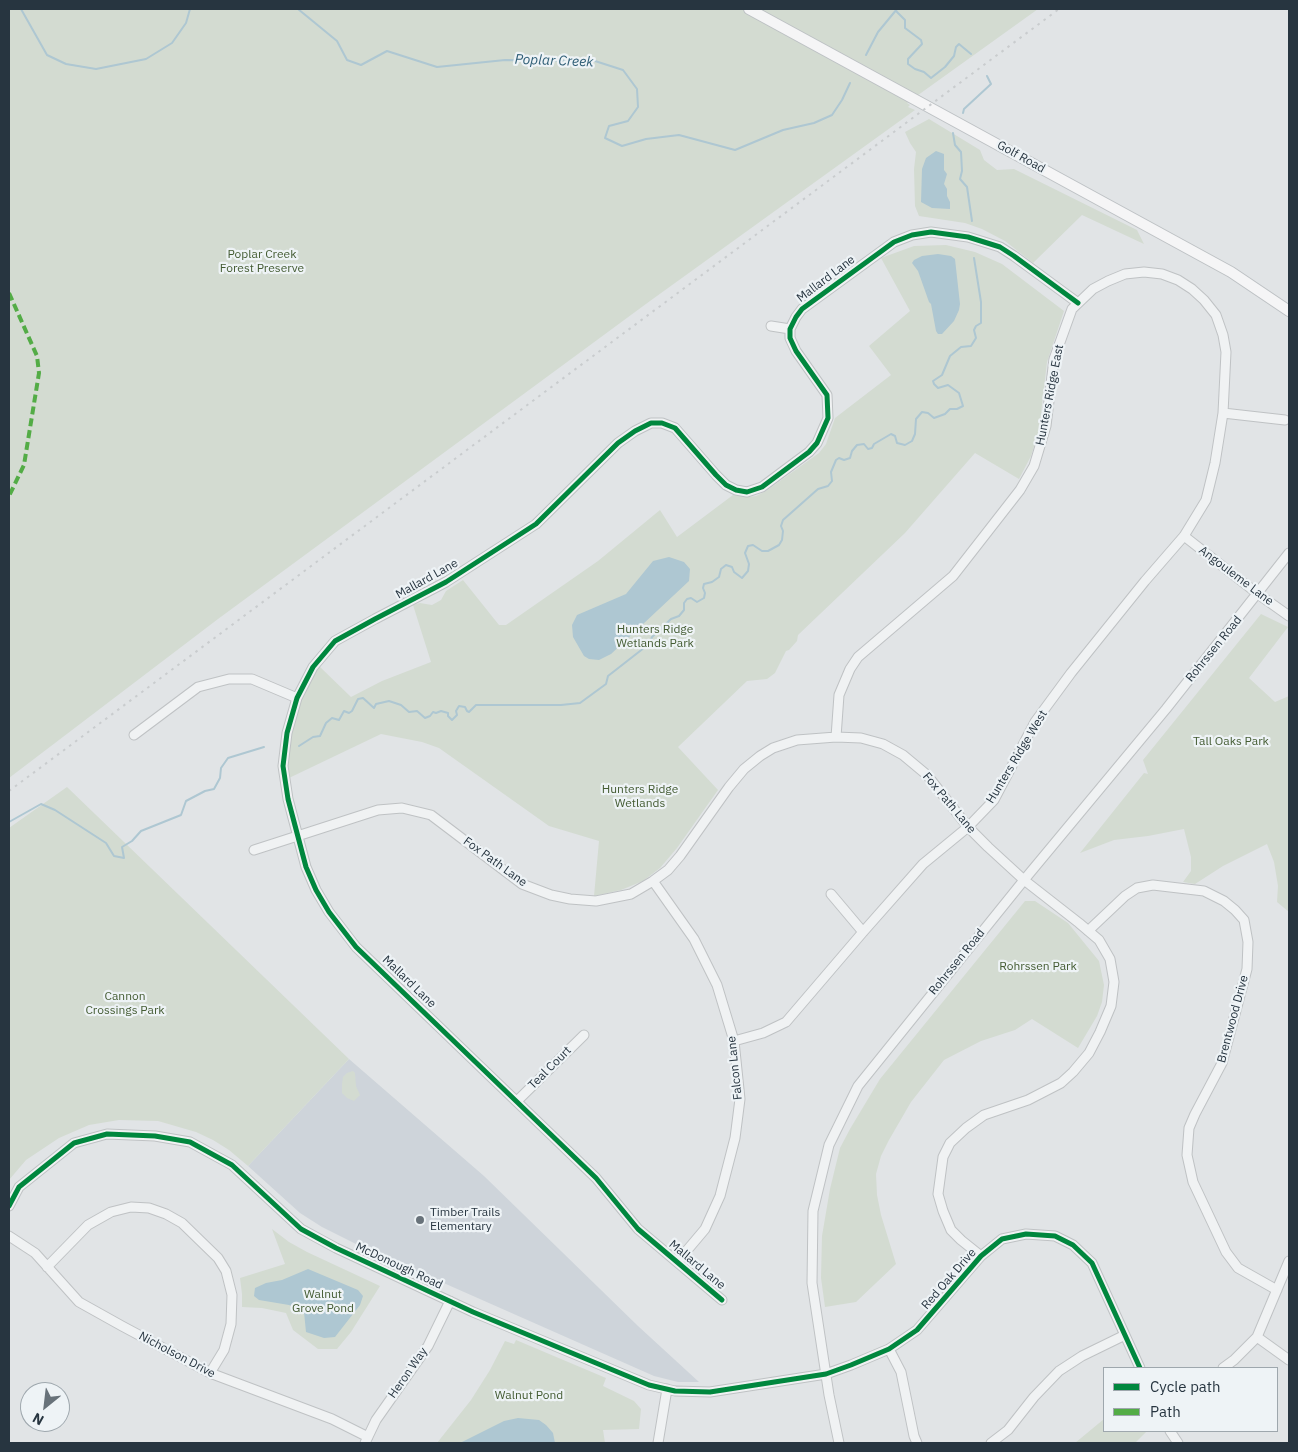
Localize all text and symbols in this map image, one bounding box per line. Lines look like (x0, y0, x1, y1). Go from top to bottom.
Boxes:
water label: Poplar Creek (514, 51, 594, 71)
street label: Golf Road (994, 138, 1048, 176)
park label: Poplar Creek Forest Preserve (220, 248, 304, 276)
street label: Mallard Lane (794, 252, 858, 306)
street label: Hunters Ridge East (1033, 343, 1067, 447)
street label: Angouleme Lane (1196, 543, 1276, 609)
street label: Mallard Lane (393, 556, 461, 602)
street label: Rohrssen Road (1183, 613, 1245, 685)
park label: Hunters Ridge Wetlands Park (616, 623, 694, 651)
street label: Hunters Ridge West (983, 708, 1051, 806)
park label: Tall Oaks Park (1193, 735, 1269, 749)
street label: Fox Path Lane (919, 770, 979, 836)
park label: Hunters Ridge Wetlands (602, 783, 678, 811)
street label: Fox Path Lane (460, 834, 530, 890)
street label: Rohrssen Road (926, 926, 988, 998)
street label: Mallard Lane (379, 953, 439, 1011)
park label: Rohrssen Park (999, 960, 1077, 974)
street label: Brentwood Drive (1214, 974, 1252, 1064)
park label: Cannon Crossings Park (85, 990, 165, 1018)
street label: Falcon Lane (724, 1035, 746, 1101)
street label: Teal Court (526, 1044, 574, 1092)
place label: Timber Trails Elementary (430, 1206, 500, 1234)
marker: Timber Trails Elementary (414, 1214, 426, 1226)
street label: Mallard Lane (666, 1237, 728, 1293)
street label: McDonough Road (353, 1240, 445, 1292)
street label: Red Oak Drive (919, 1246, 979, 1312)
park label: Walnut Grove Pond (292, 1288, 354, 1316)
street label: Nicholson Drive (136, 1329, 218, 1381)
street label: Heron Way (385, 1345, 431, 1401)
legend (1103, 1367, 1278, 1432)
text: Cycle path (1150, 1377, 1221, 1396)
north arrow (20, 1382, 70, 1432)
park label: Walnut Pond (495, 1389, 563, 1403)
text: Path (1150, 1402, 1181, 1421)
text: N (29, 1409, 47, 1430)

